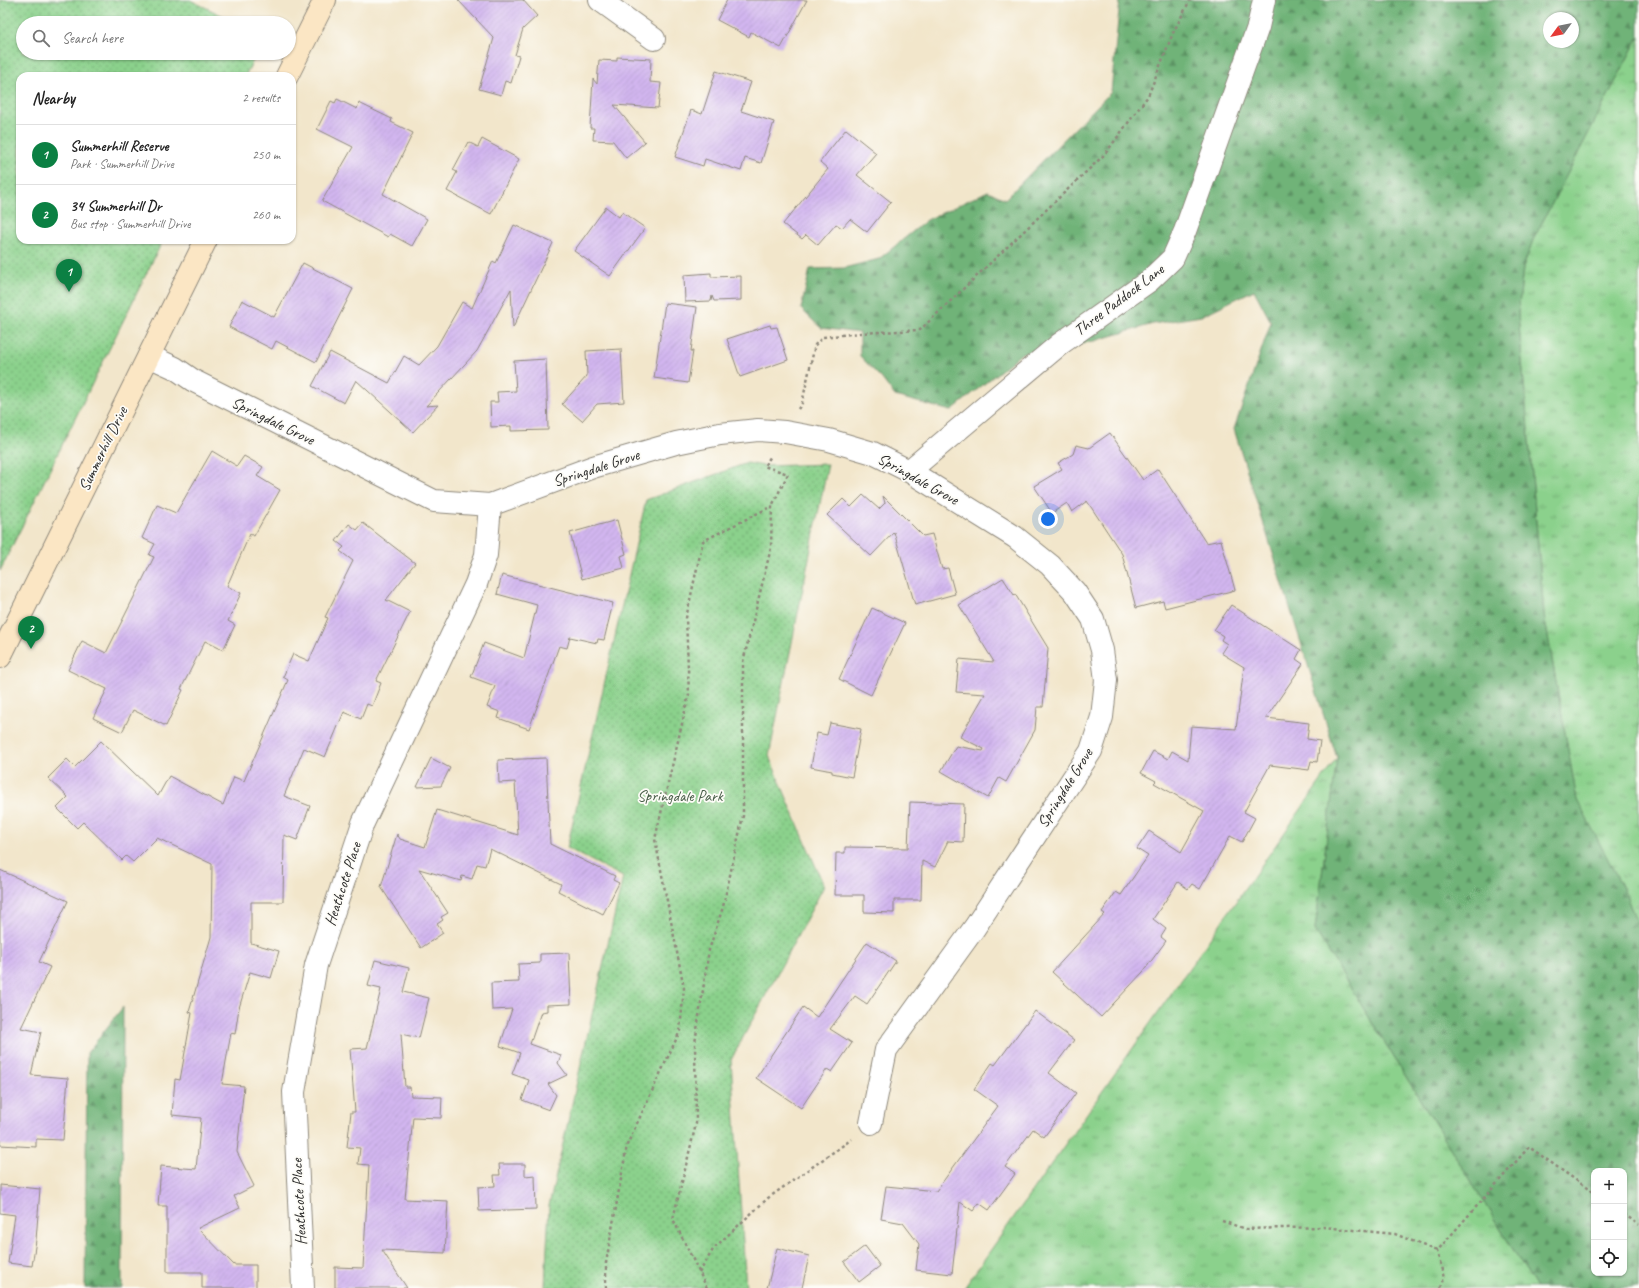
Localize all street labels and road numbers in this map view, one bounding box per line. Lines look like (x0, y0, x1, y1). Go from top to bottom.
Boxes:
street label: Three Paddock Lane (1070, 259, 1169, 340)
street label: Springdale Grove (228, 392, 319, 450)
street label: Summerhill Drive (74, 402, 133, 495)
street label: Springdale Grove (550, 444, 643, 491)
street label: Springdale Grove (874, 449, 964, 510)
street label: Springdale Grove (1033, 743, 1098, 831)
street label: Heathcote Place (320, 838, 366, 928)
street label: Heathcote Place (287, 1156, 311, 1246)

